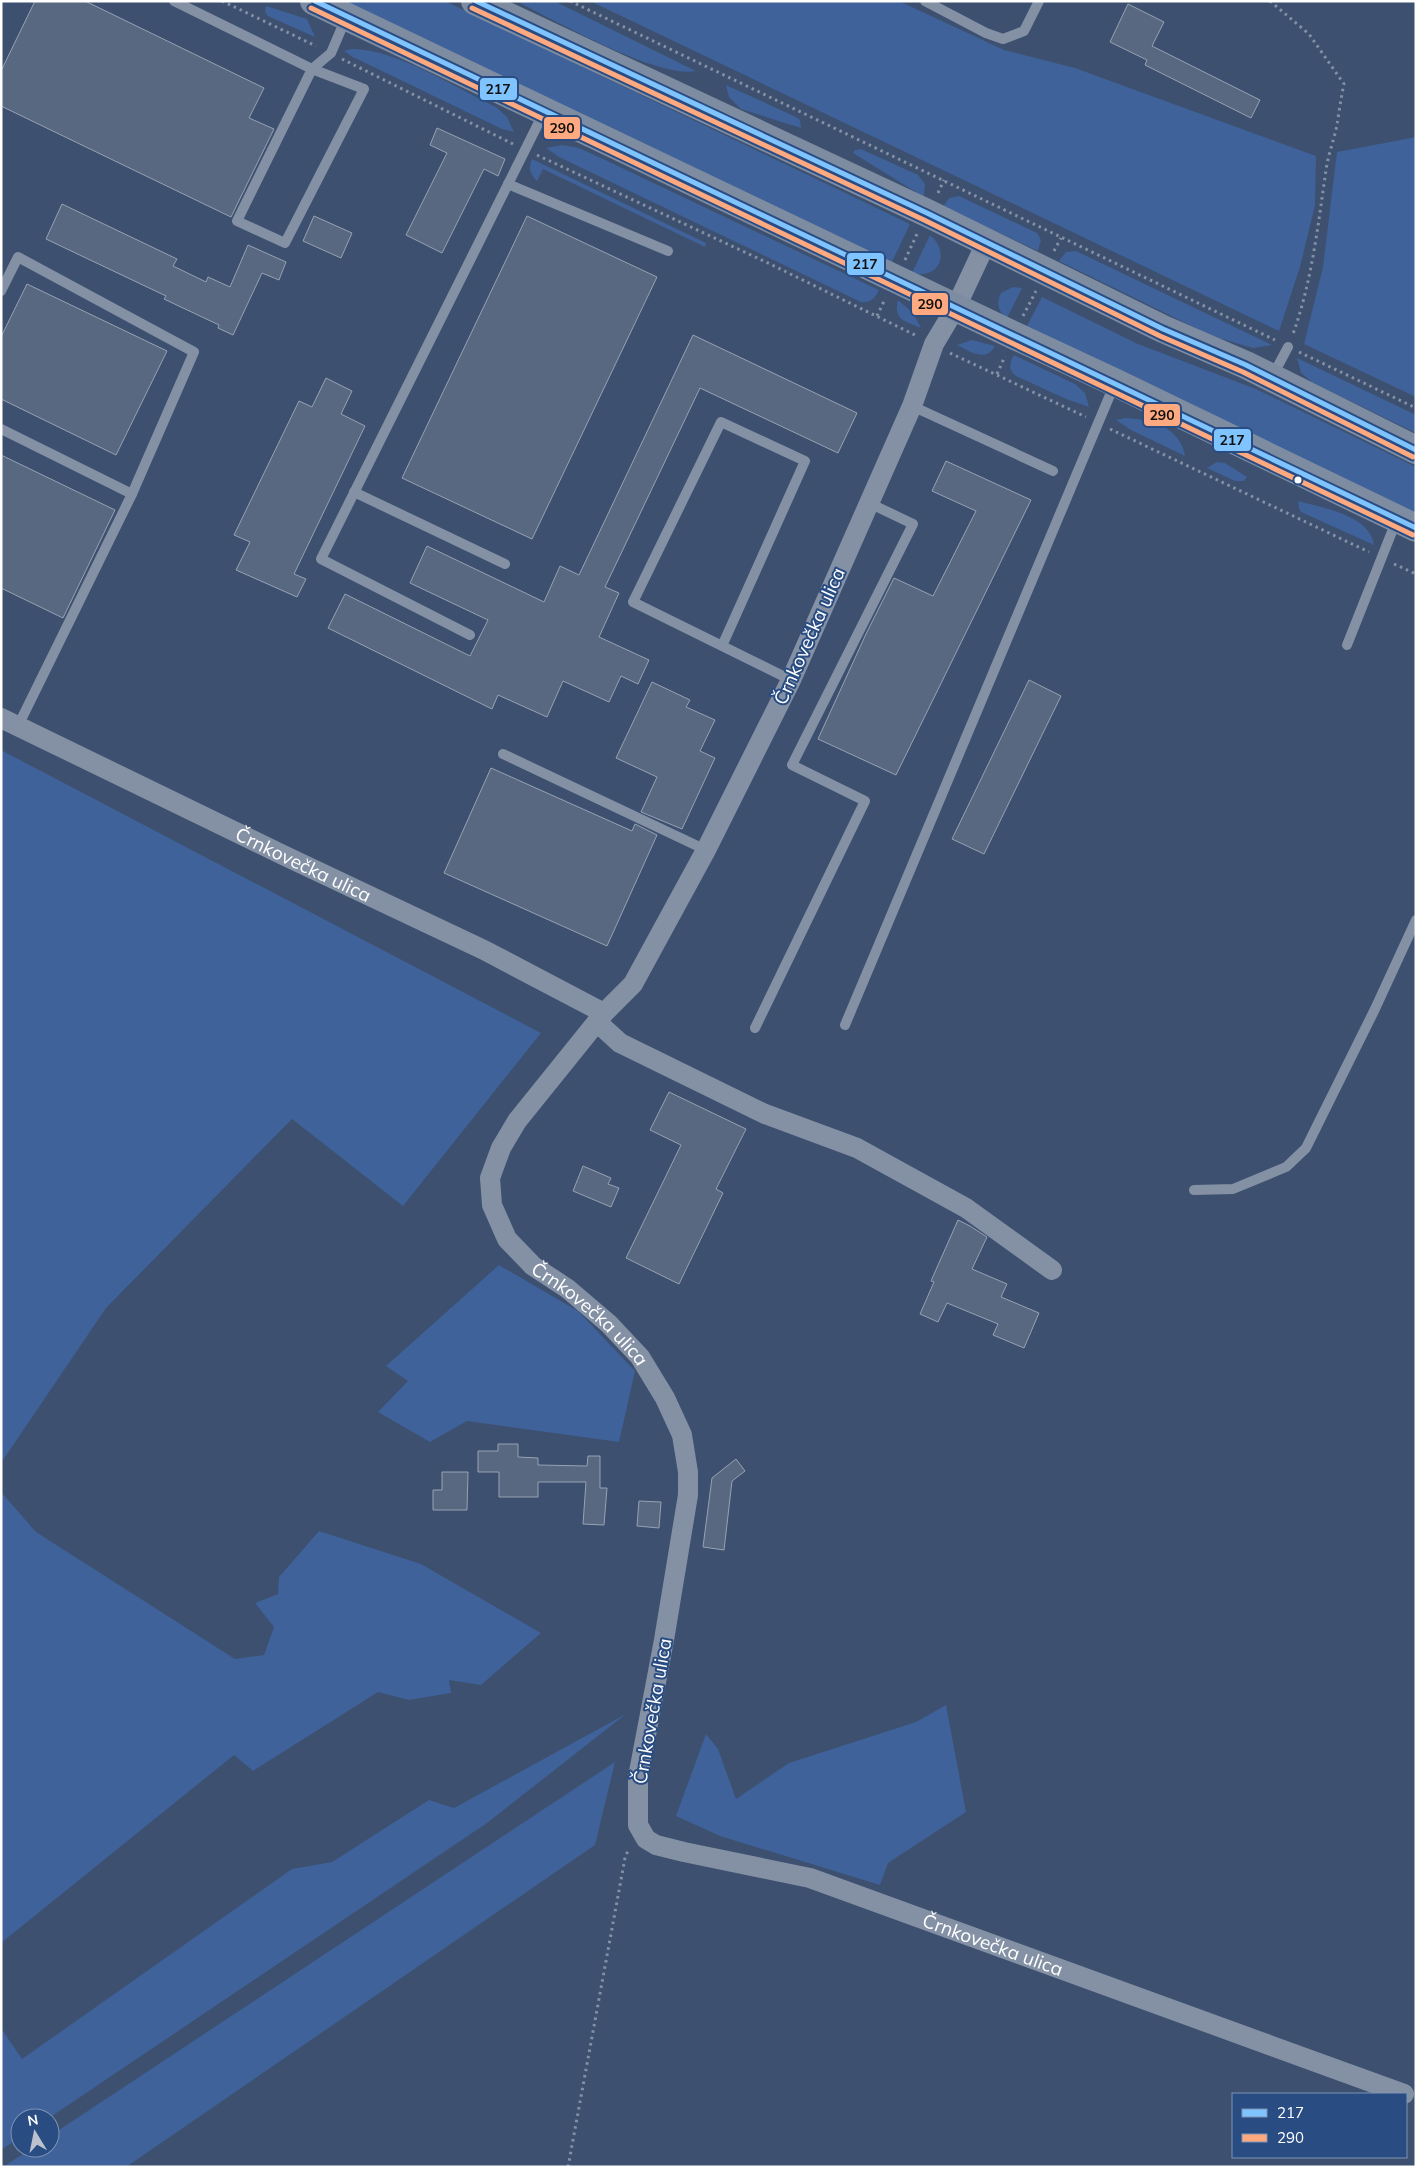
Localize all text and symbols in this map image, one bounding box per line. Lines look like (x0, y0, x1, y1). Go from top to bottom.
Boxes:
line badge: 217 (479, 77, 518, 101)
text: 217 (485, 80, 511, 98)
line badge: 290 (543, 116, 581, 140)
text: 290 (549, 119, 575, 137)
line badge: 217 (846, 252, 885, 276)
text: 217 (852, 255, 878, 273)
line badge: 290 (911, 292, 949, 316)
text: 290 (917, 295, 943, 313)
line badge: 290 (1143, 403, 1181, 427)
text: 290 (1149, 406, 1175, 424)
line badge: 217 (1213, 428, 1252, 452)
text: 217 (1219, 431, 1245, 449)
unlabelled marker (1293, 475, 1303, 485)
street label: Črnkovečka ulica (768, 564, 850, 708)
street label: Črnkovečka ulica (231, 822, 375, 907)
street label: Črnkovečka ulica (527, 1256, 654, 1370)
street label: Črnkovečka ulica (627, 1636, 677, 1786)
street label: Črnkovečka ulica (919, 1908, 1066, 1981)
legend (1232, 2093, 1407, 2158)
text: 217 (1277, 2103, 1304, 2122)
north arrow (10, 2108, 60, 2158)
text: N (26, 2110, 40, 2130)
text: 290 (1277, 2128, 1304, 2147)

